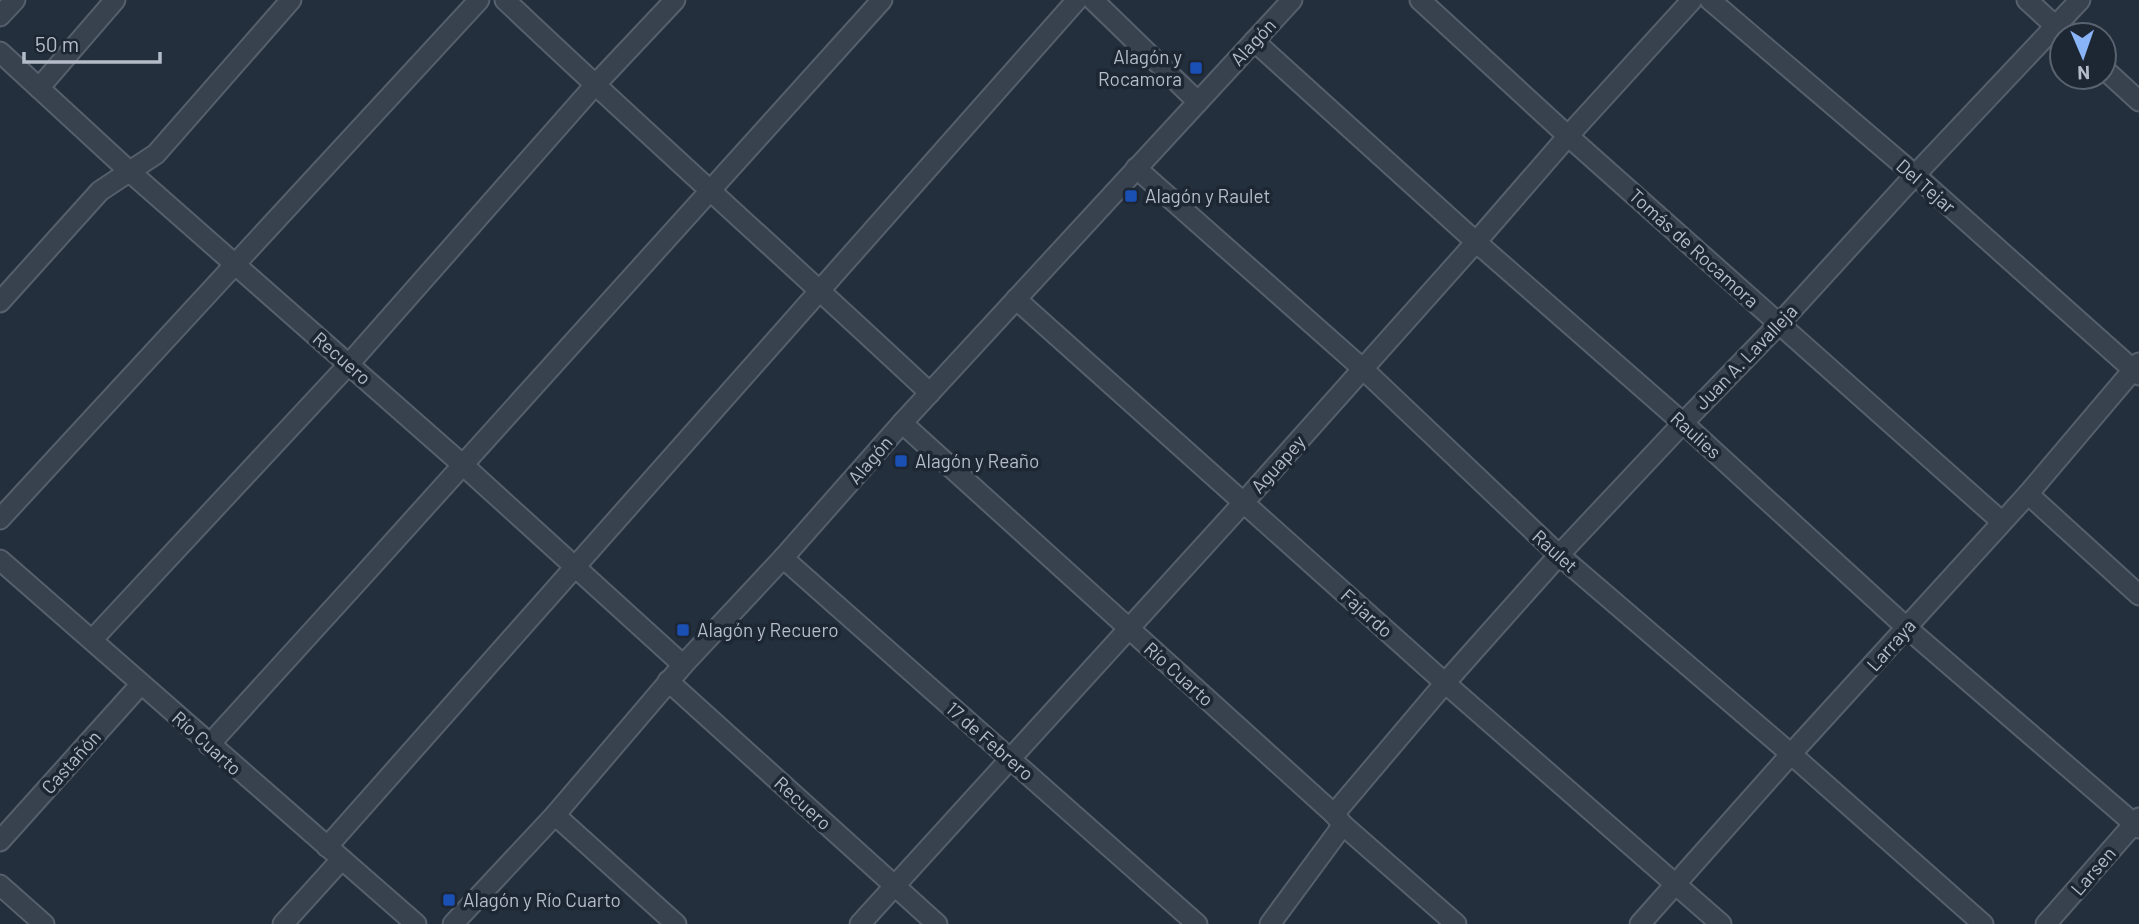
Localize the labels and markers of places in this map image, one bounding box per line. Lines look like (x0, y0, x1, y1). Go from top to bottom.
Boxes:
place label: Alagón y Rocamora (1098, 45, 1182, 90)
marker: Alagón y Rocamora (1188, 60, 1204, 76)
place label: Alagón y Raulet (1145, 184, 1270, 207)
marker: Alagón y Raulet (1123, 188, 1139, 204)
place label: Alagón y Reaño (915, 449, 1039, 472)
marker: Alagón y Reaño (893, 453, 909, 469)
place label: Alagón y Recuero (697, 618, 839, 641)
marker: Alagón y Recuero (675, 622, 691, 638)
place label: Alagón y Río Cuarto (463, 888, 621, 911)
marker: Alagón y Río Cuarto (441, 892, 457, 908)

